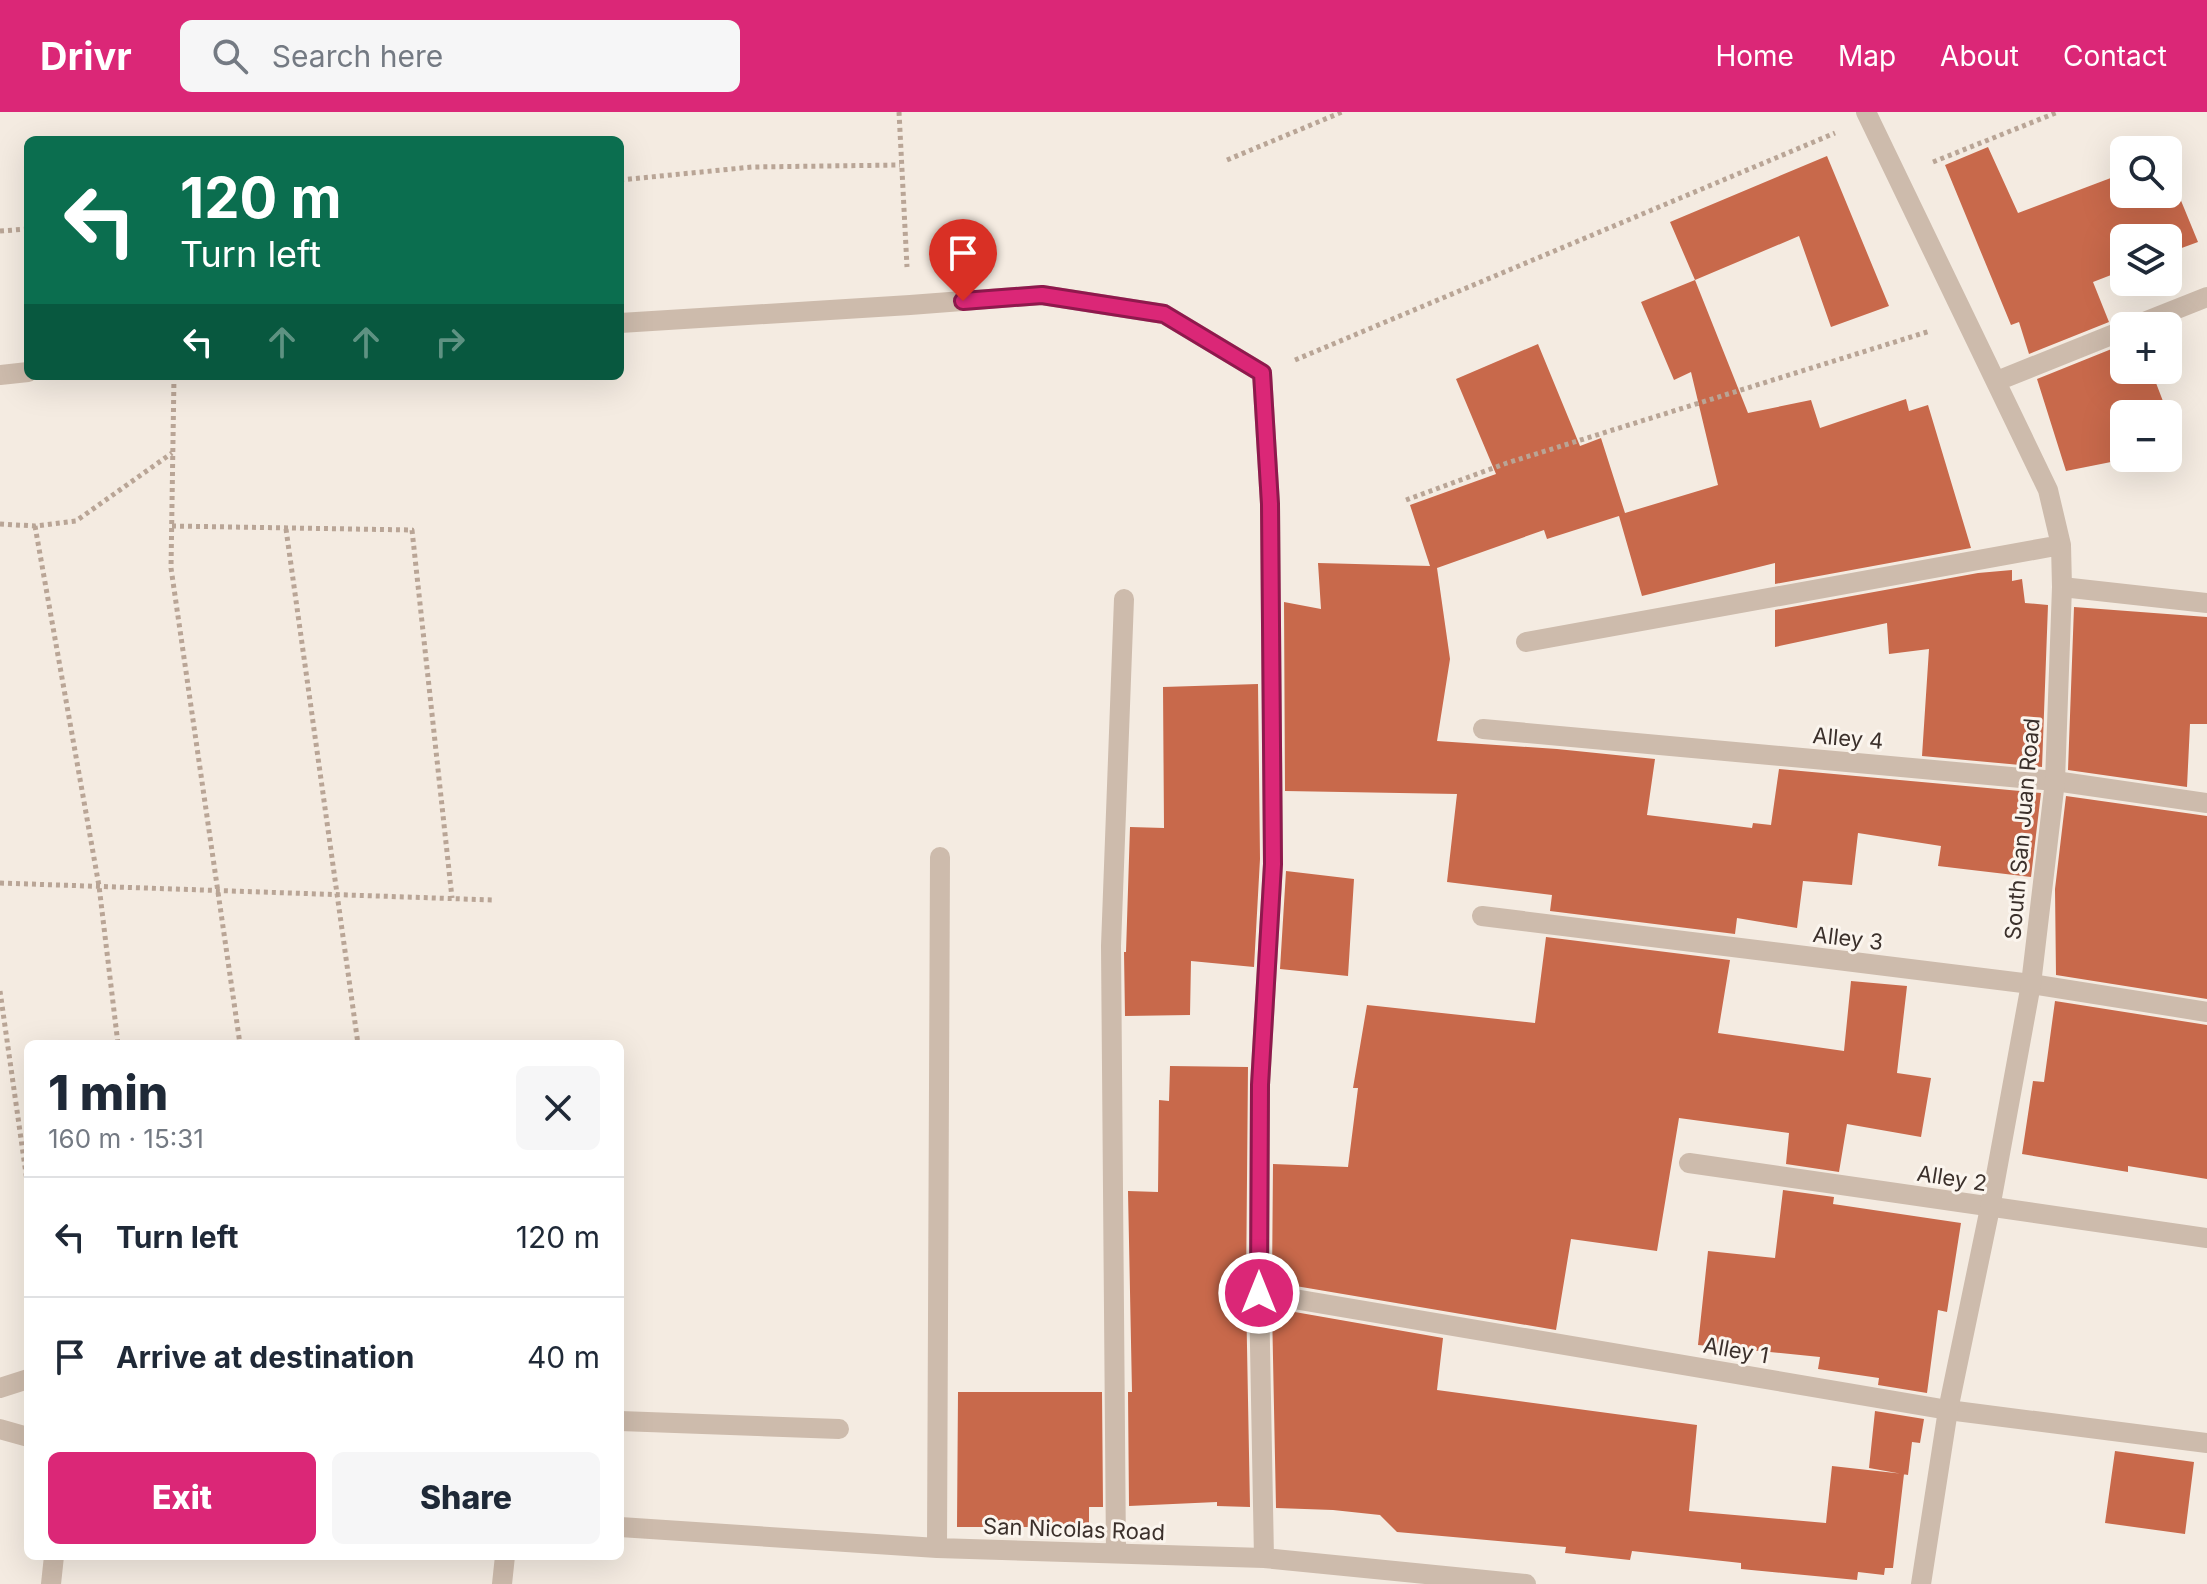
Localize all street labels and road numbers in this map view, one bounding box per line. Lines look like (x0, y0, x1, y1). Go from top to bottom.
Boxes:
street label: South San Juan Road (1999, 717, 2045, 941)
street label: Alley 4 (1812, 722, 1884, 754)
street label: Alley 3 (1811, 921, 1885, 955)
street label: Alley 2 (1915, 1160, 1989, 1196)
street label: Alley 1 (1701, 1331, 1771, 1369)
street label: San Nicolas Road (983, 1513, 1165, 1545)

